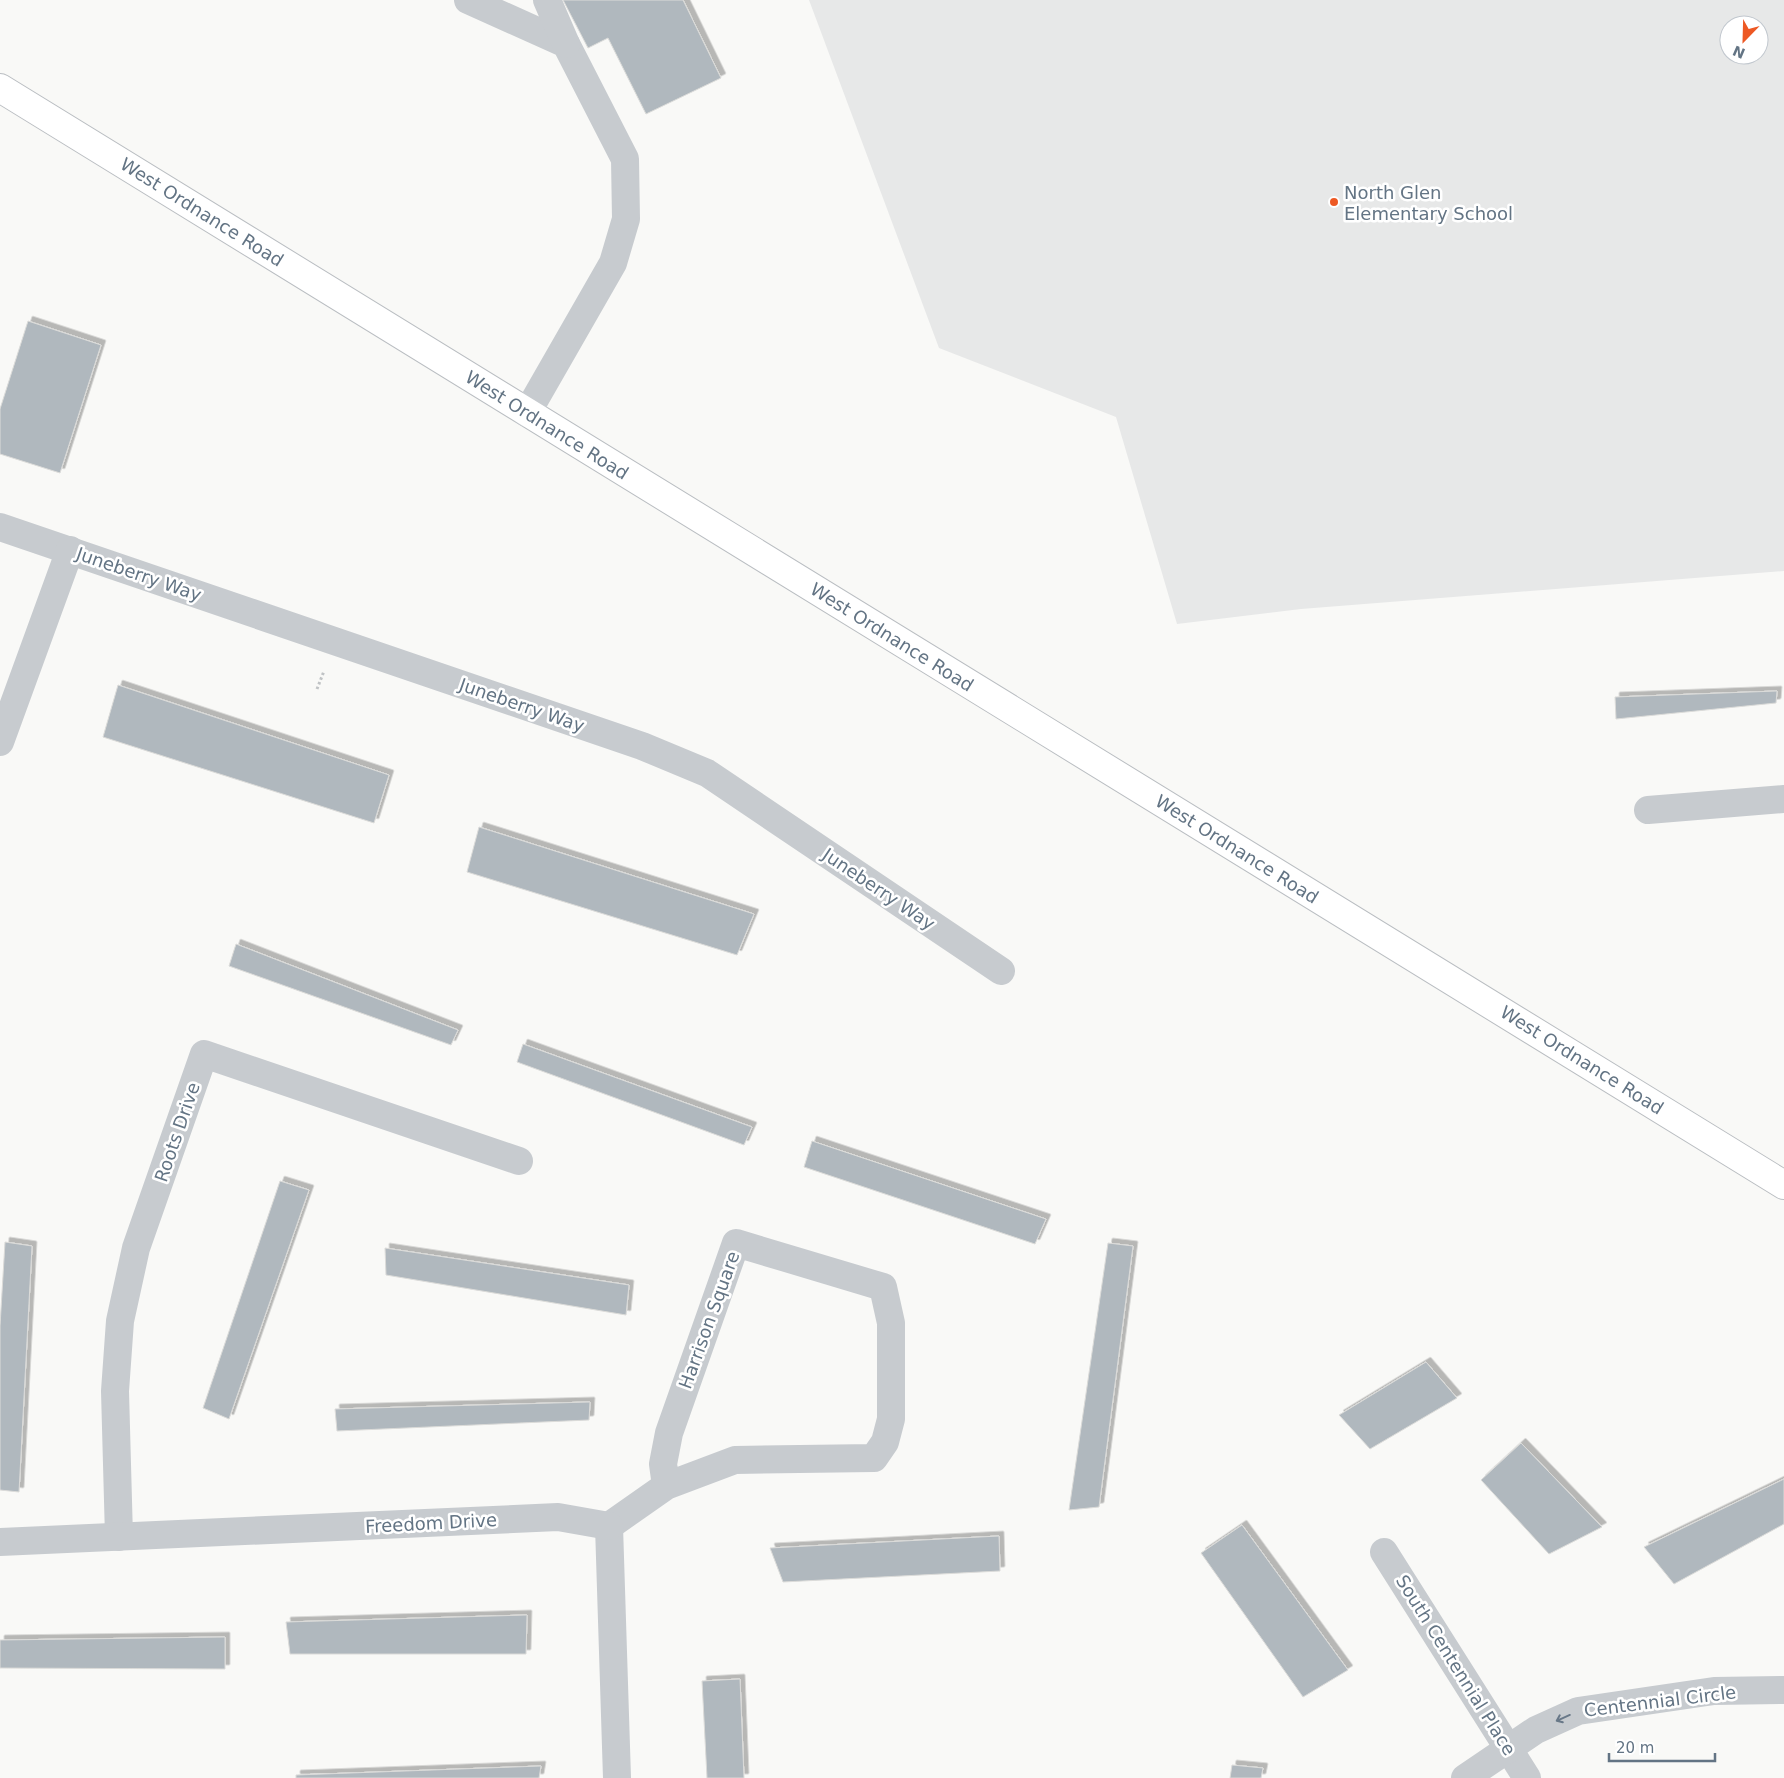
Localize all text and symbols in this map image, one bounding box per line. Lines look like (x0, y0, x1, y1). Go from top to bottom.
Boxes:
north arrow (1719, 15, 1769, 65)
text: N (1730, 42, 1747, 62)
street label: West Ordnance Road (117, 153, 287, 271)
place label: North Glen Elementary School (1344, 182, 1513, 224)
marker: North Glen Elementary School (1328, 196, 1340, 208)
street label: West Ordnance Road (462, 366, 632, 484)
street label: Juneberry Way (73, 542, 205, 605)
street label: West Ordnance Road (807, 578, 977, 696)
street label: Juneberry Way (456, 673, 588, 736)
street label: West Ordnance Road (1152, 790, 1322, 908)
street label: Juneberry Way (818, 843, 939, 934)
street label: West Ordnance Road (1497, 1001, 1667, 1119)
street label: Roots Drive (150, 1079, 204, 1185)
street label: Harrison Square (674, 1248, 744, 1392)
street label: Freedom Drive (365, 1509, 497, 1537)
street label: South Centennial Place (1392, 1571, 1520, 1759)
street label: Centennial Circle (1583, 1681, 1737, 1721)
one-way arrow (1556, 1714, 1571, 1724)
scale bar (1609, 1730, 1715, 1762)
text: 20 m (1616, 1739, 1654, 1757)

